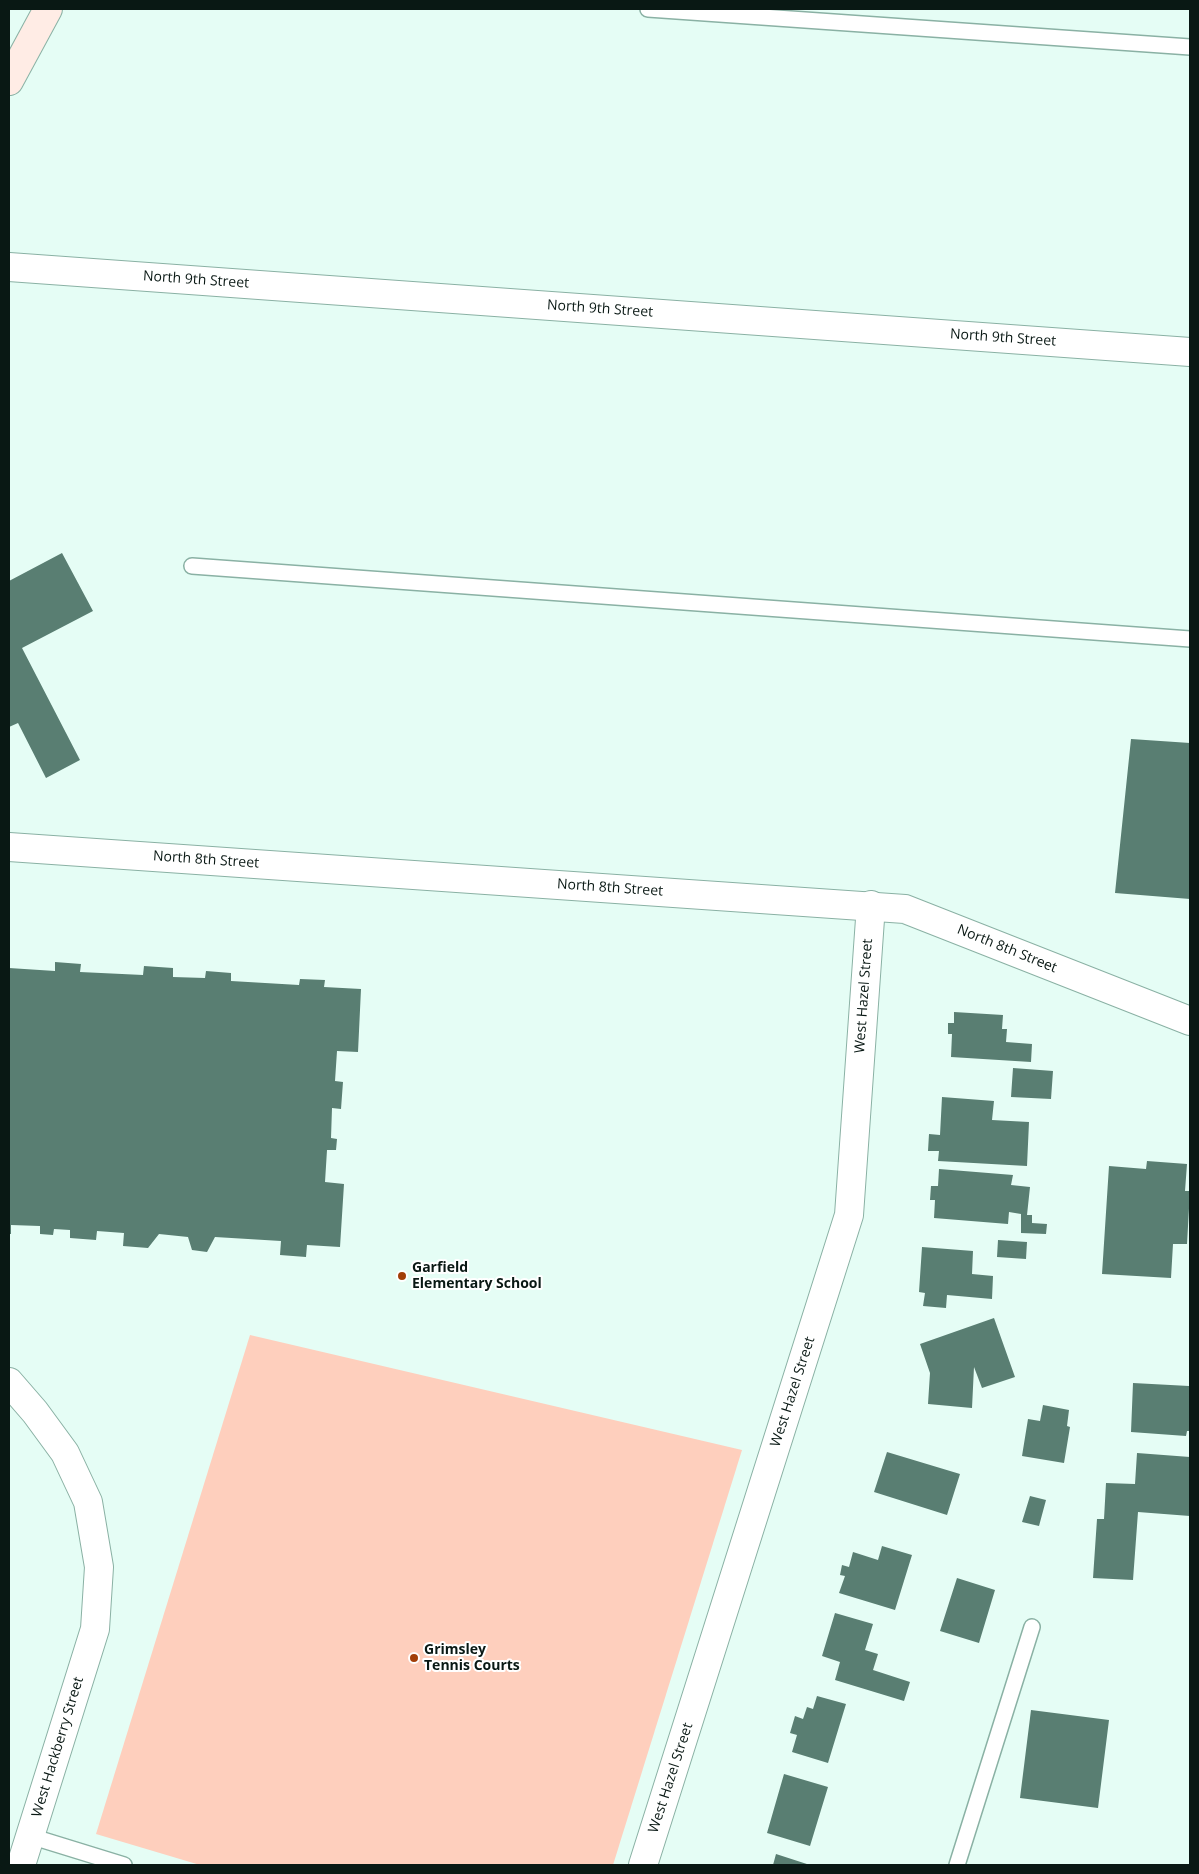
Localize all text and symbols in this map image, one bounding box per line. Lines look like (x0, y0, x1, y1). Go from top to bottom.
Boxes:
street label: North 9th Street (142, 268, 250, 292)
street label: North 9th Street (546, 297, 654, 321)
street label: North 9th Street (949, 326, 1057, 350)
street label: North 8th Street (152, 848, 260, 872)
street label: North 8th Street (556, 876, 664, 900)
street label: North 8th Street (955, 921, 1059, 977)
street label: West Hazel Street (852, 938, 876, 1054)
place label: Garfield Elementary School (412, 1260, 542, 1292)
marker: Garfield Elementary School (396, 1270, 408, 1282)
street label: West Hazel Street (767, 1335, 819, 1449)
place label: Grimsley Tennis Courts (424, 1642, 520, 1674)
marker: Grimsley Tennis Courts (408, 1652, 420, 1664)
street label: West Hackberry Street (29, 1675, 87, 1819)
street label: West Hazel Street (645, 1721, 697, 1835)

